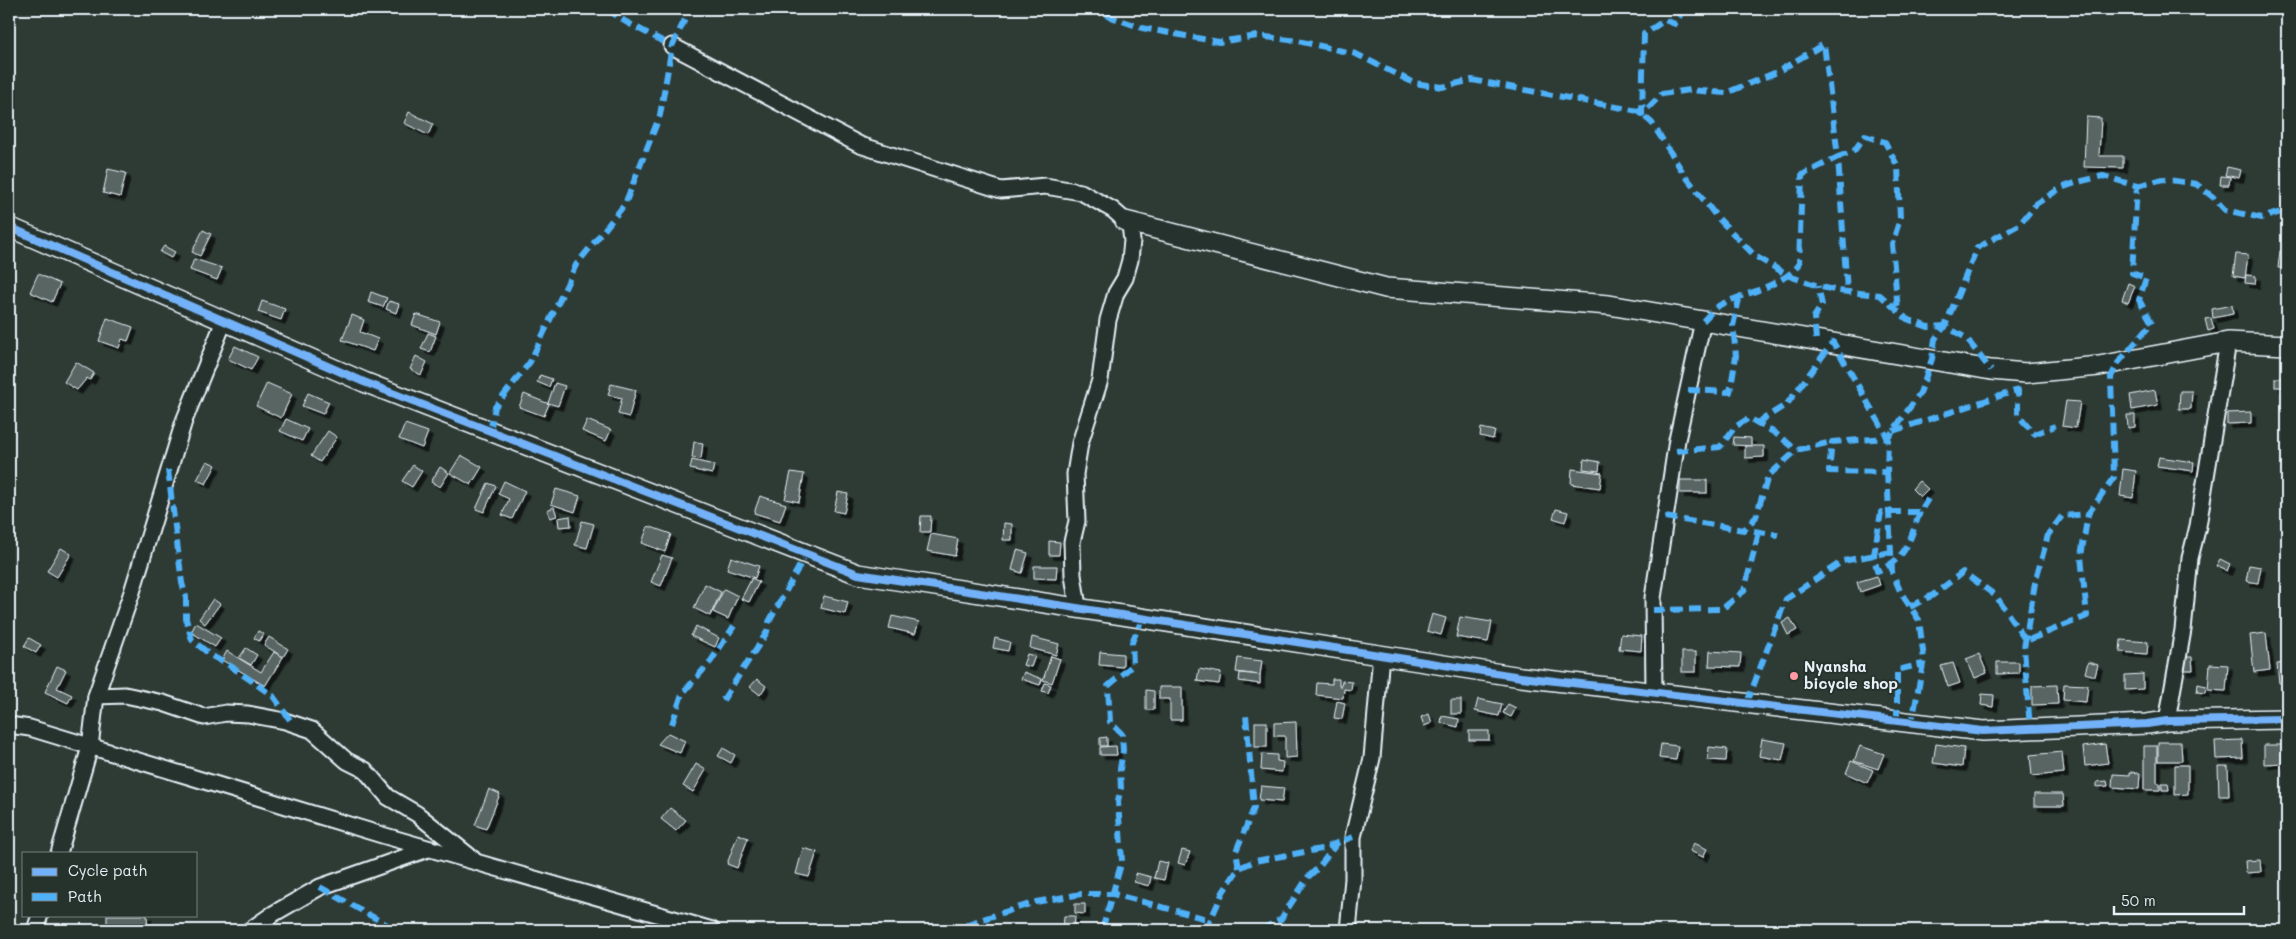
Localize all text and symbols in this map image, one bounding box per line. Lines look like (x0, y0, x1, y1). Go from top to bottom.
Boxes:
place label: Nyansha bicycle shop (1804, 656, 1898, 693)
marker: Nyansha bicycle shop (1788, 670, 1800, 682)
legend (22, 852, 198, 916)
text: Cycle path (68, 860, 147, 880)
scale bar (2114, 884, 2244, 916)
text: Path (68, 886, 102, 906)
text: 50 m (2121, 890, 2156, 910)

